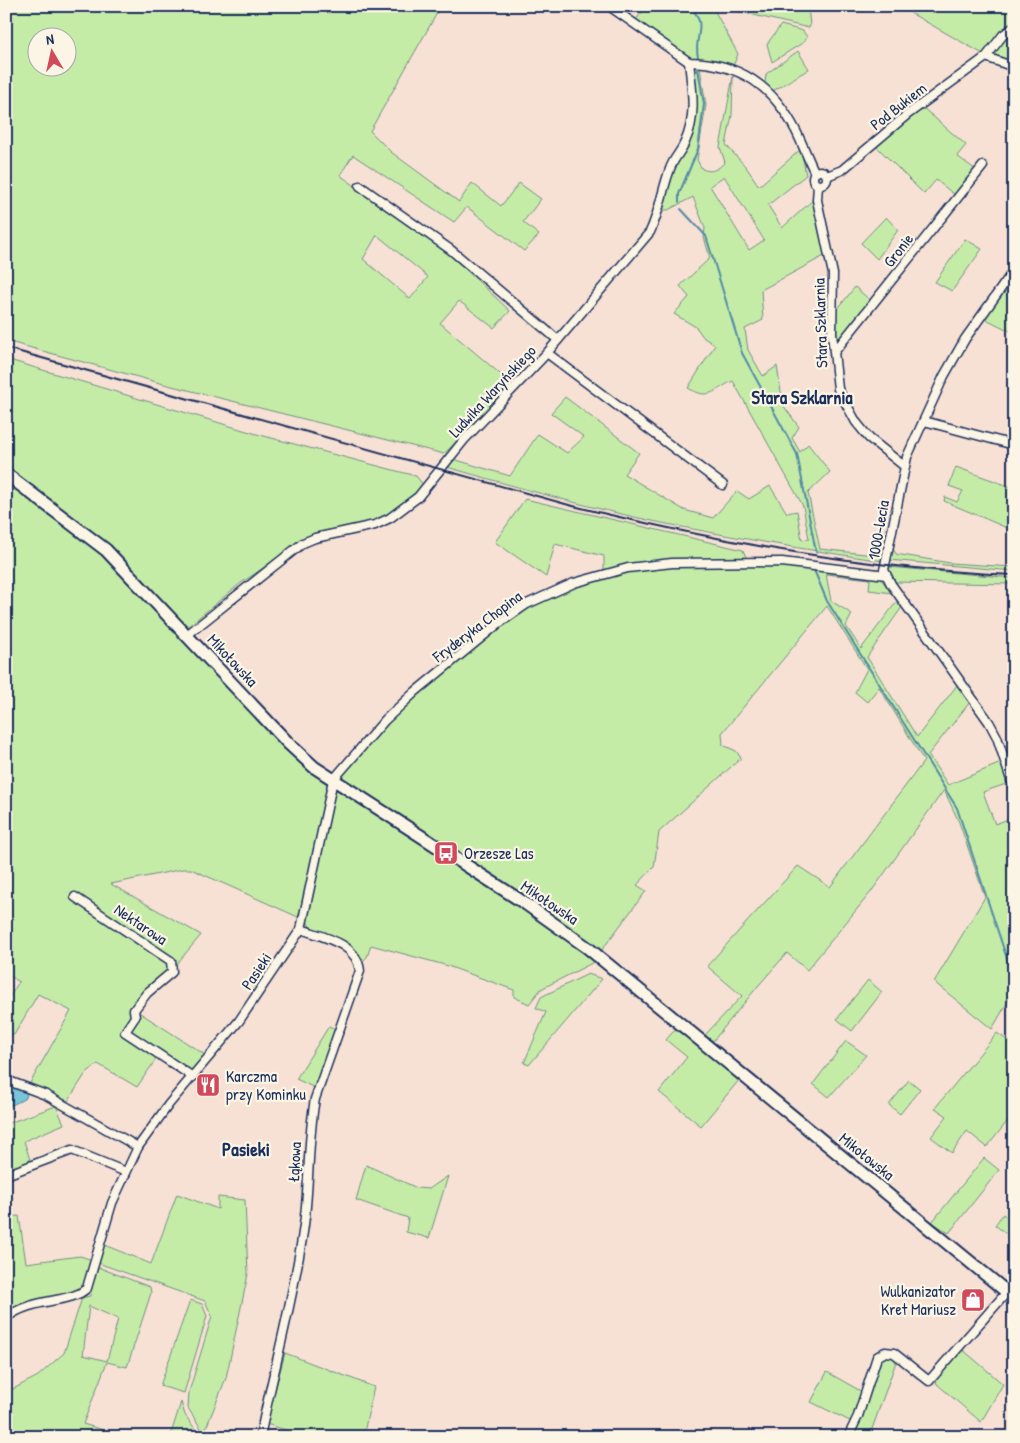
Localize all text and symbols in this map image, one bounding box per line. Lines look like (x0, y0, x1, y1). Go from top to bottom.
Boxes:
north arrow (28, 28, 78, 78)
text: N (45, 29, 56, 49)
street label: Pod Bukiem (865, 77, 931, 135)
street label: Gronie (878, 228, 919, 272)
street label: Stara Szklarnia (807, 278, 833, 368)
street label: Ludwika Waryńskiego (443, 340, 541, 442)
district label: Stara Szklarnia (751, 385, 853, 410)
street label: 1000-lecia (862, 498, 894, 562)
street label: Fryderyka Chopina (427, 585, 526, 668)
street label: Mikołowska (203, 629, 263, 691)
bus stop icon: Orzesze Las (433, 840, 459, 866)
place label: Orzesze Las (464, 842, 534, 864)
street label: Mikołowska (517, 875, 583, 929)
street label: Nektarowa (110, 898, 172, 950)
street label: Pasieki (236, 948, 276, 994)
place label: Karczma przy Kominku (226, 1065, 306, 1105)
restaurant icon: Karczma przy Kominku (195, 1072, 221, 1098)
street label: Mikołowska (835, 1127, 899, 1185)
district label: Pasieki (222, 1136, 270, 1162)
street label: Łąkowa (282, 1141, 306, 1183)
place label: Wulkanizator Kret Mariusz (881, 1280, 956, 1320)
shop icon: Wulkanizator Kret Mariusz (960, 1287, 986, 1313)

